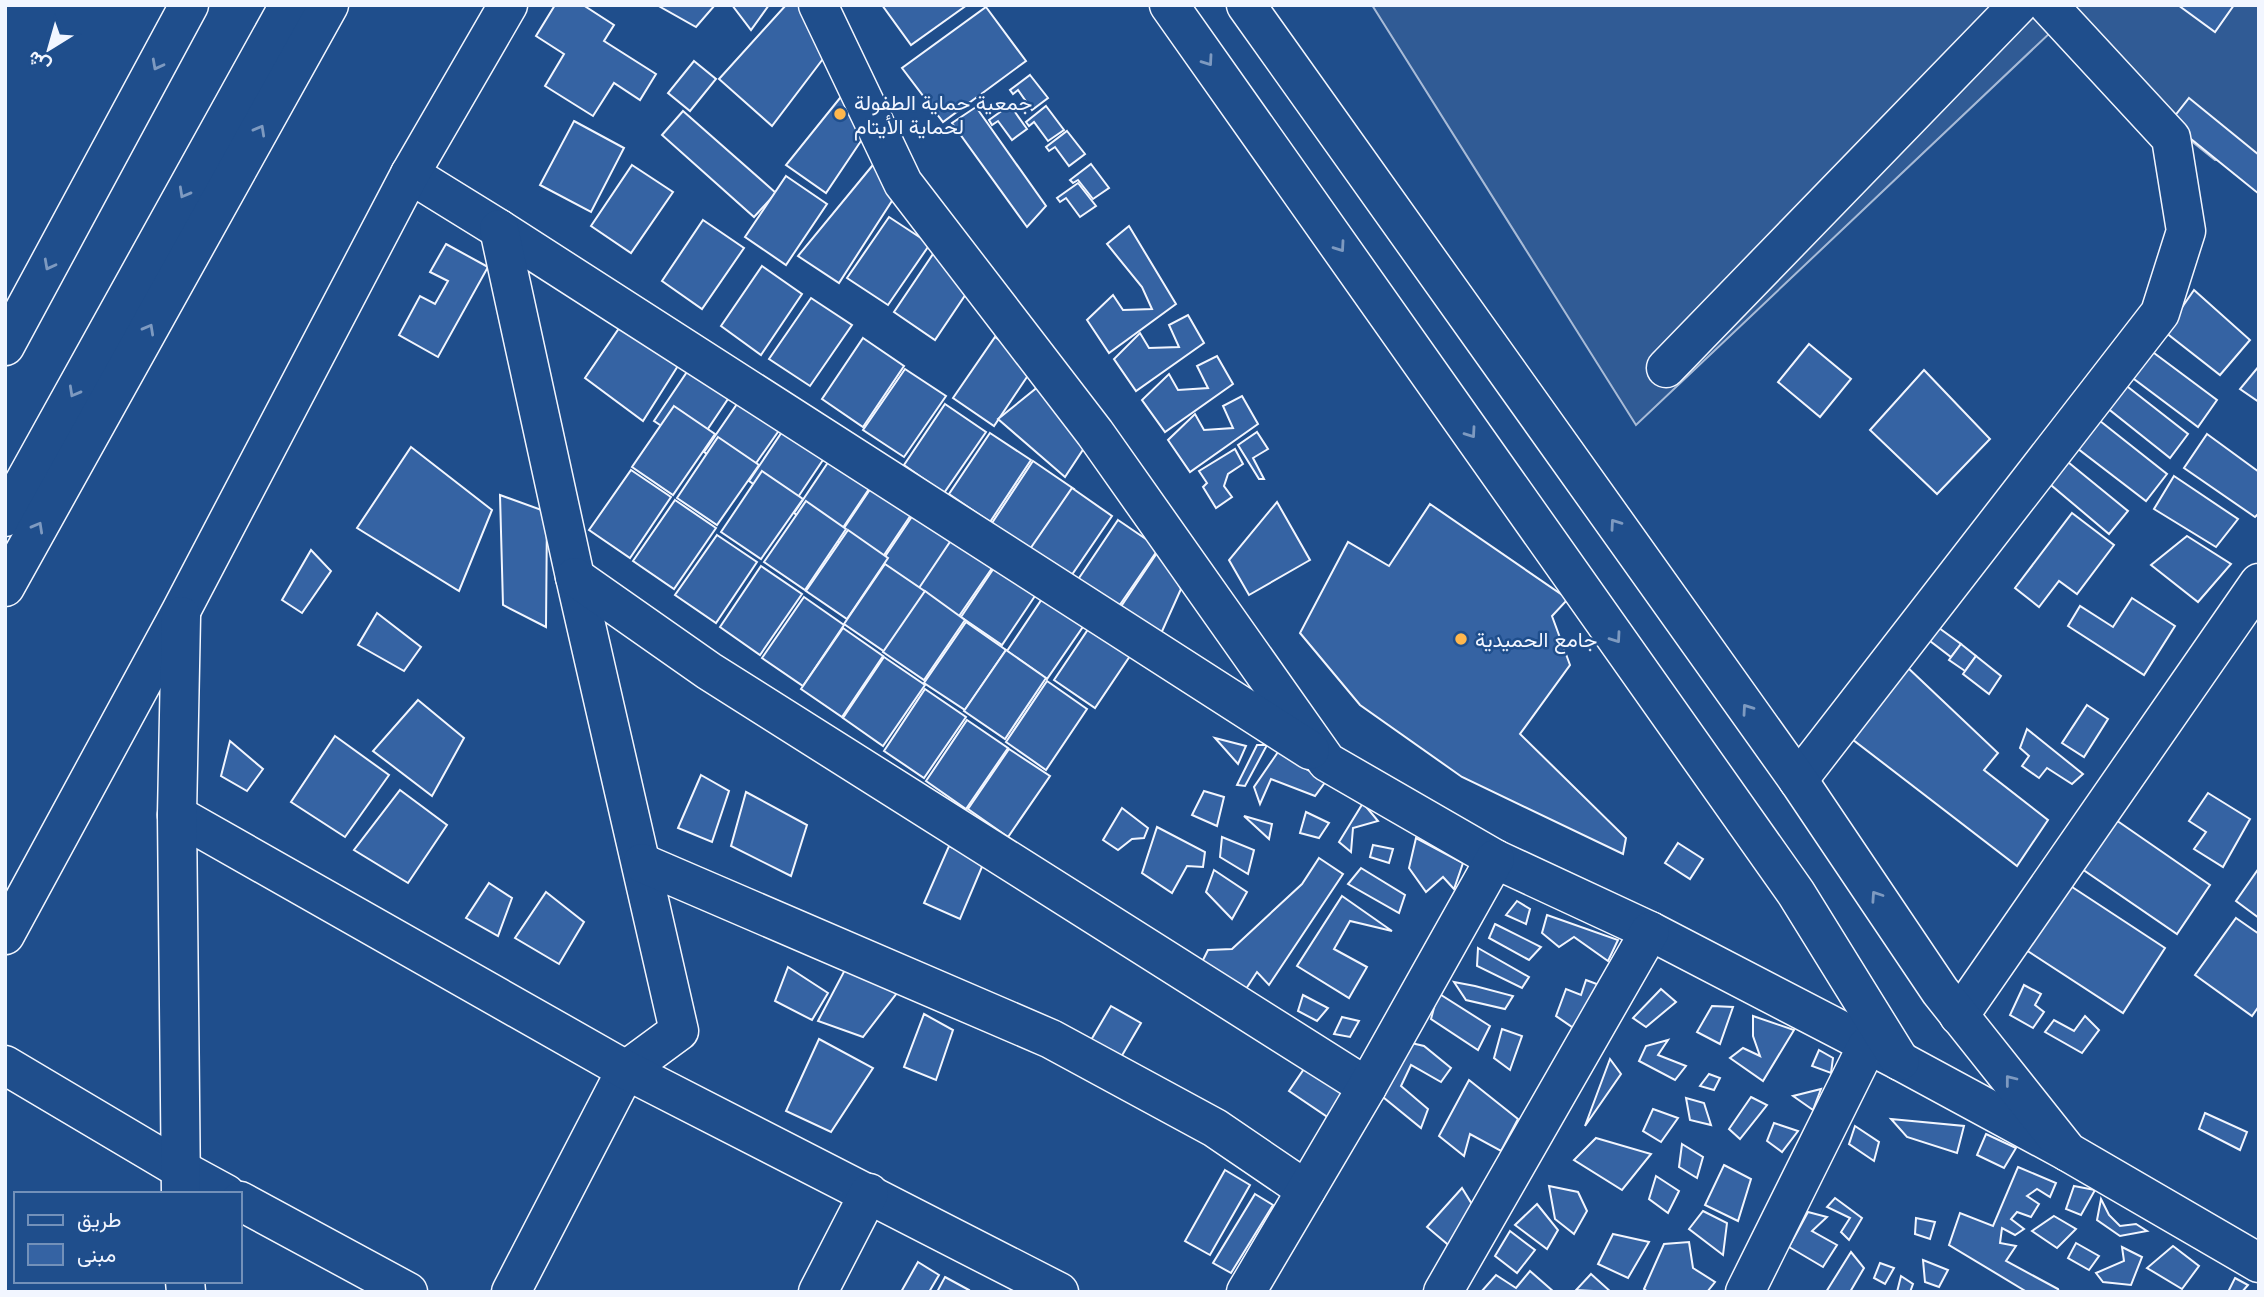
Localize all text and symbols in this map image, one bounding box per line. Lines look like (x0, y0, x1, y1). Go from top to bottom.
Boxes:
north arrow (14, 14, 84, 84)
text: ش (22, 45, 56, 79)
one-way arrow (1200, 53, 1212, 66)
one-way arrow (152, 58, 165, 71)
place label: جمعية حماية الطفولة لحماية الأيتام (854, 89, 1032, 141)
marker: جمعية حماية الطفولة لحماية الأيتام (832, 106, 848, 122)
one-way arrow (252, 125, 265, 137)
one-way arrow (179, 186, 192, 199)
one-way arrow (1332, 239, 1344, 252)
one-way arrow (43, 258, 57, 271)
one-way arrow (141, 323, 154, 336)
one-way arrow (69, 385, 82, 398)
one-way arrow (1463, 425, 1475, 438)
one-way arrow (1611, 519, 1623, 532)
one-way arrow (30, 522, 43, 535)
place label: جامع الحميدية (1475, 626, 1597, 654)
one-way arrow (1608, 630, 1620, 643)
marker: جامع الحميدية (1453, 631, 1469, 647)
one-way arrow (1743, 704, 1755, 717)
one-way arrow (1872, 891, 1884, 904)
one-way arrow (2006, 1075, 2019, 1087)
legend (14, 1192, 242, 1283)
text: طريق (77, 1206, 122, 1233)
text: مبنى (77, 1241, 116, 1268)

